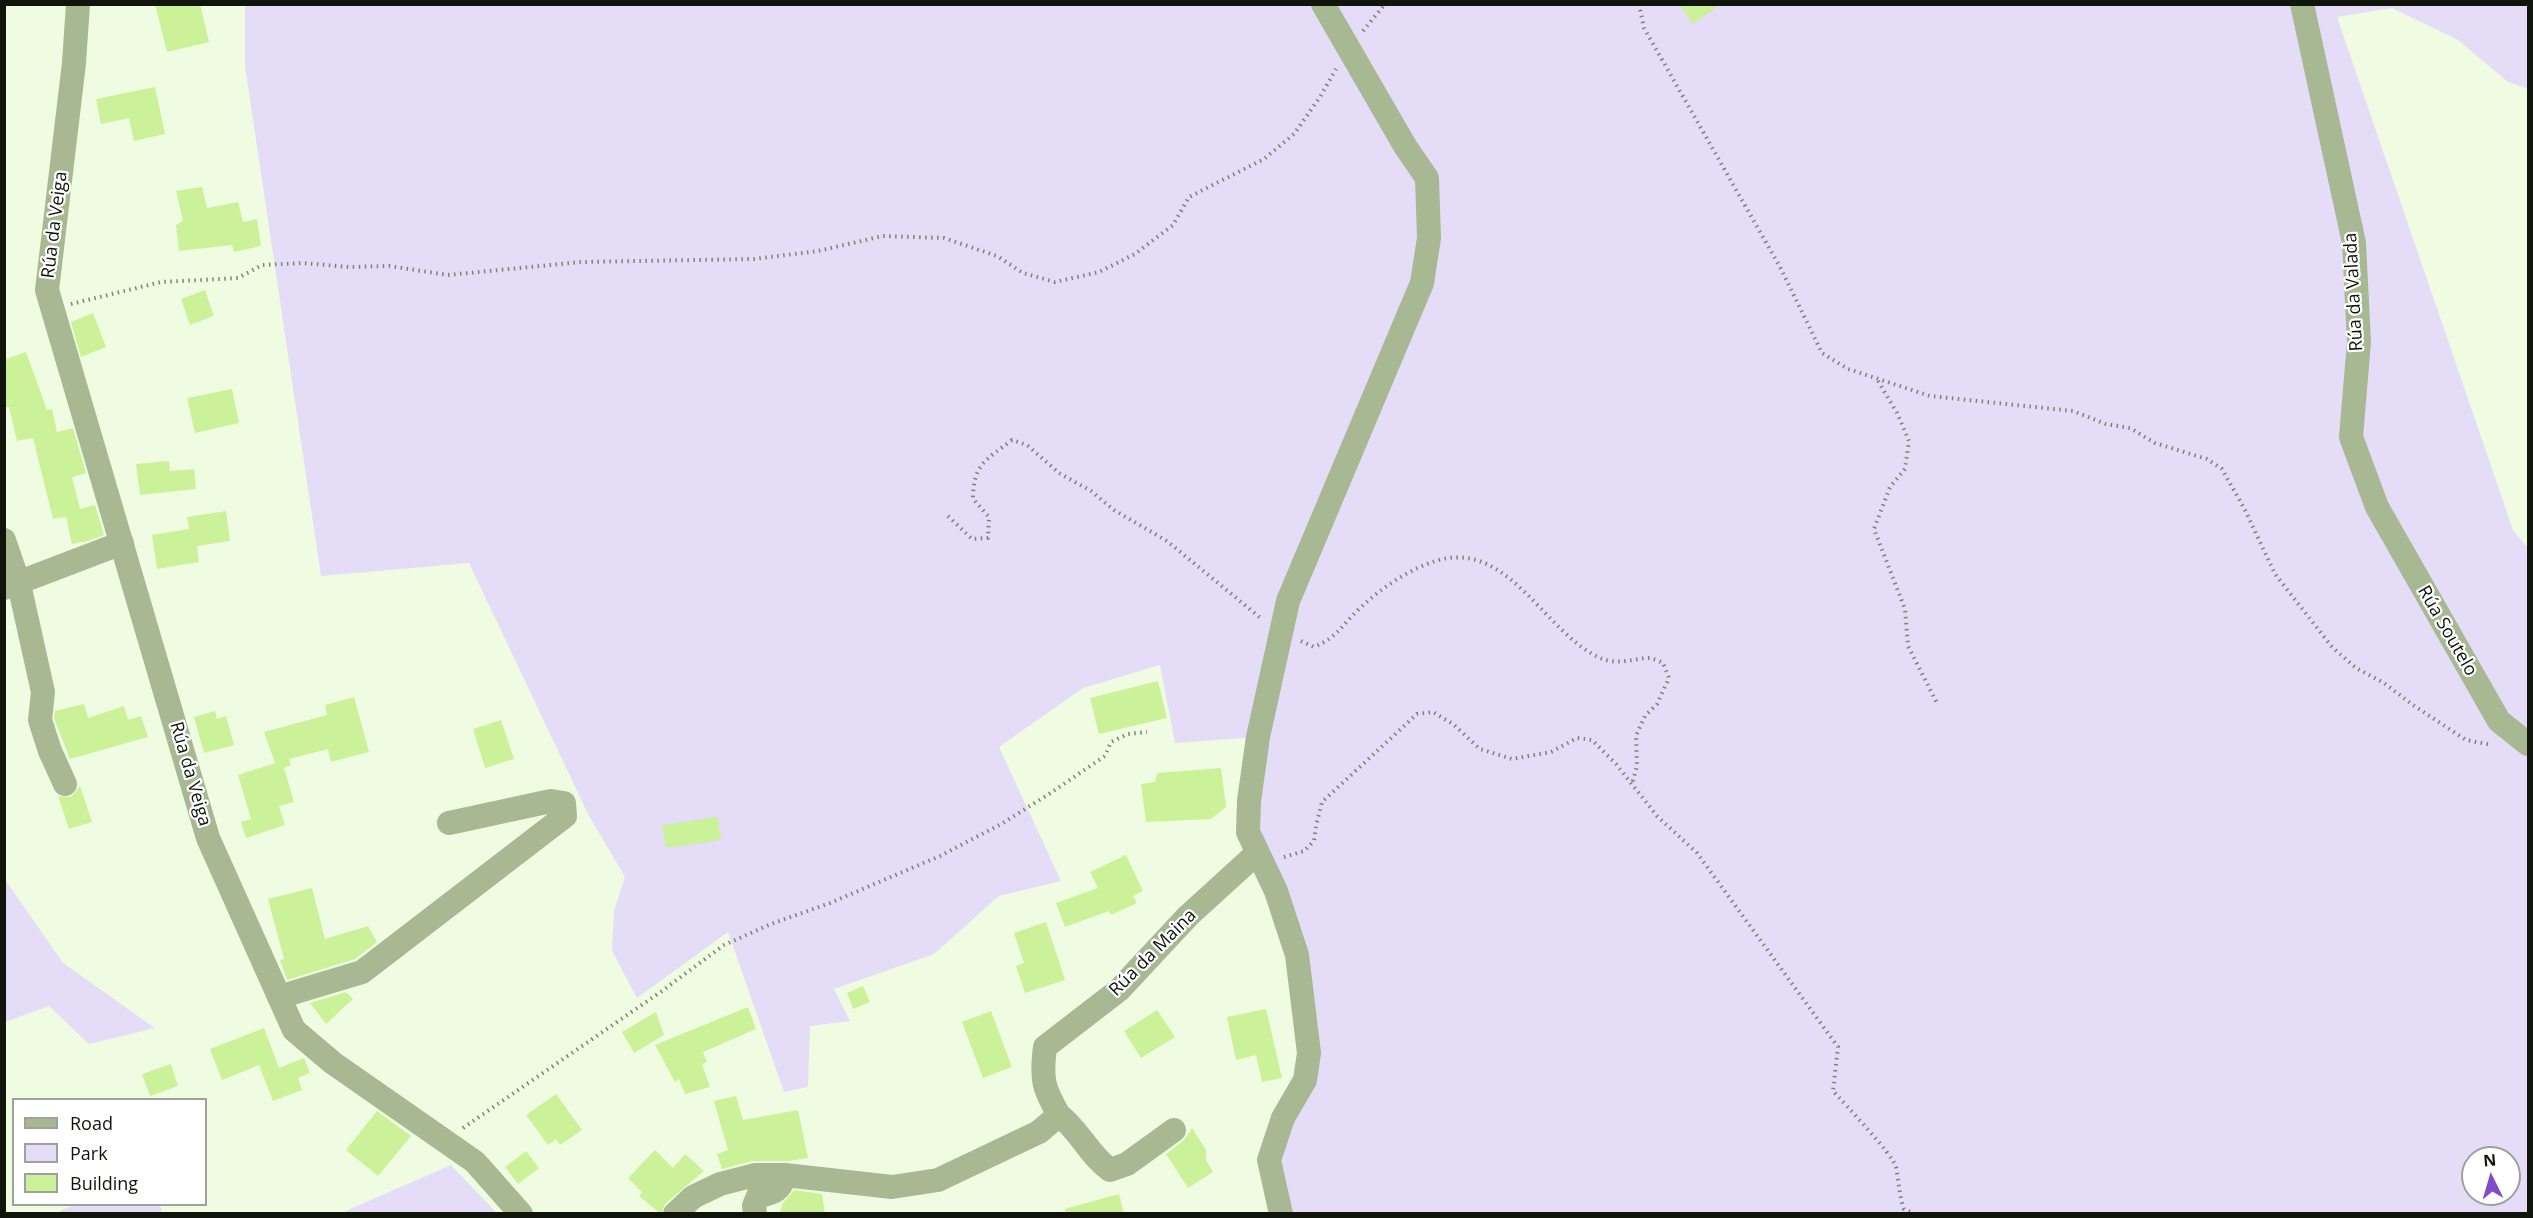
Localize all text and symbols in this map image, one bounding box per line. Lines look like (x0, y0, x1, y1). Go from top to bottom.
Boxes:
street label: Rúa da Veiga (38, 170, 72, 280)
street label: Rúa da Valada (2340, 232, 2368, 352)
street label: Rúa Soutelo (2413, 582, 2481, 680)
street label: Rúa da Veiga (165, 719, 215, 829)
street label: Rúa da Maina (1105, 905, 1201, 1001)
legend (12, 1098, 207, 1206)
text: Road (70, 1111, 113, 1135)
text: Park (70, 1141, 108, 1165)
north arrow (2461, 1146, 2521, 1206)
text: N (2482, 1149, 2497, 1172)
text: Building (70, 1171, 138, 1195)

